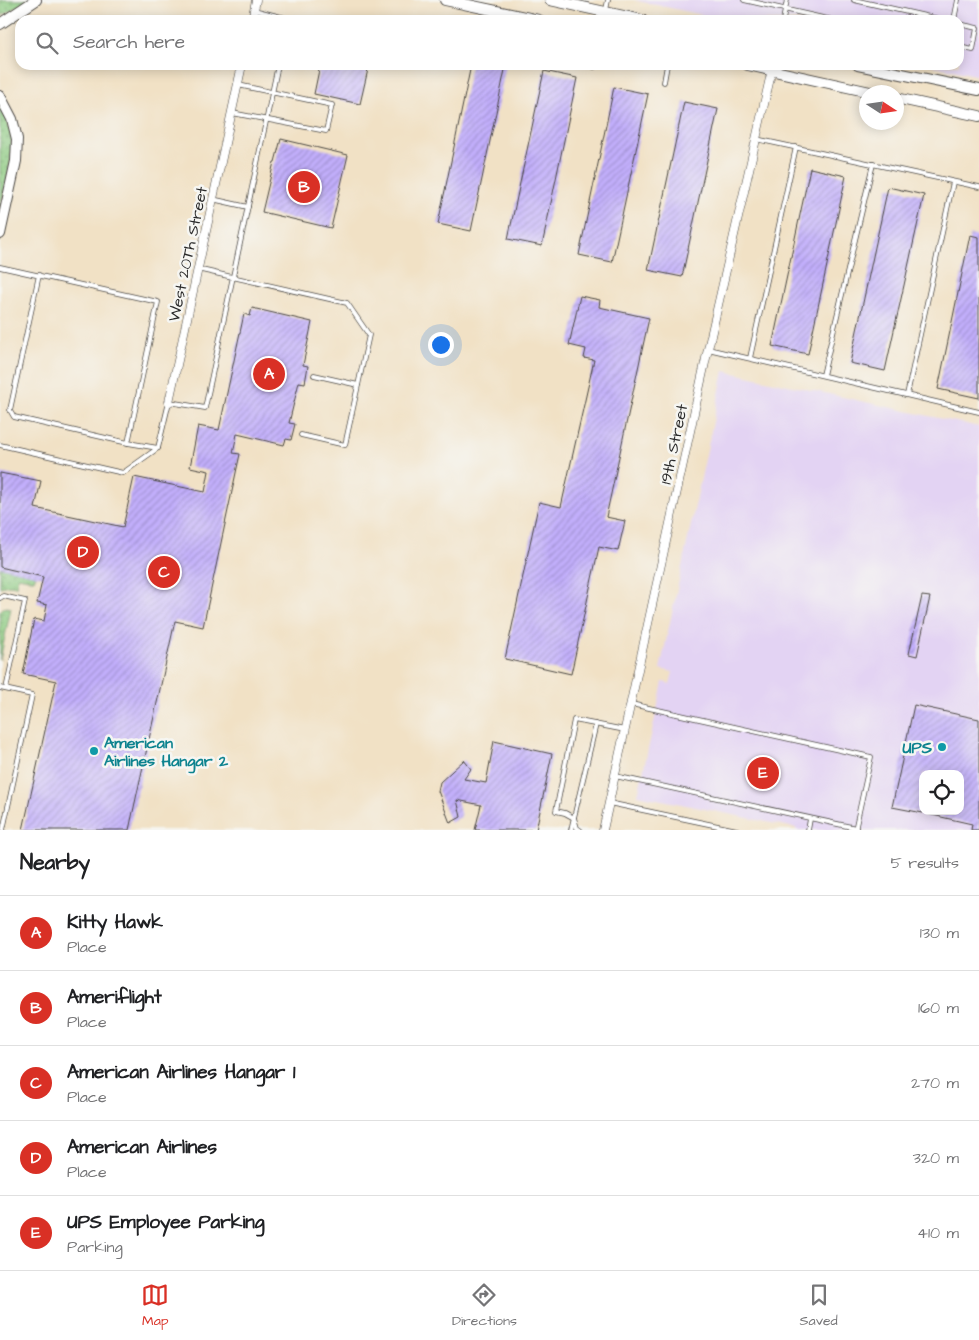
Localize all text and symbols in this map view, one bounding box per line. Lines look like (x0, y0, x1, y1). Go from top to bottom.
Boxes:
search box (15, 15, 964, 70)
icon: search (33, 29, 61, 57)
text: Search here (73, 29, 185, 56)
north arrow (859, 85, 904, 130)
pin: B (288, 168, 320, 206)
street label: West 20Th Street (163, 184, 213, 324)
your location (428, 332, 454, 358)
pin: A (253, 355, 285, 393)
street label: 19th Street (655, 402, 693, 486)
pin: D (67, 533, 99, 571)
pin: C (148, 553, 180, 591)
place label: American Airlines Hangar 2 (104, 732, 229, 774)
place label: UPS (903, 737, 933, 759)
marker: UPS (936, 741, 948, 753)
marker: American Airlines Hangar 2 (88, 745, 100, 757)
pin: E (747, 754, 779, 792)
map controls (919, 770, 964, 815)
button: locate (919, 770, 964, 815)
text: Nearby (20, 848, 90, 877)
text: 5 results (891, 852, 959, 874)
text: Kitty Hawk (67, 909, 163, 936)
text: A (31, 922, 41, 944)
text: 130 m (920, 922, 959, 944)
text: Place (67, 936, 107, 958)
text: Ameriflight (67, 984, 162, 1011)
text: B (30, 997, 42, 1019)
text: 160 m (918, 997, 959, 1019)
text: Place (67, 1011, 107, 1033)
text: American Airlines Hangar 1 (67, 1059, 295, 1086)
text: C (30, 1072, 42, 1094)
text: 270 m (911, 1072, 959, 1094)
text: Place (67, 1086, 107, 1108)
text: American Airlines (67, 1134, 217, 1161)
text: D (31, 1147, 41, 1169)
text: 320 m (913, 1147, 959, 1169)
text: Place (67, 1161, 107, 1183)
text: UPS Employee Parking (67, 1209, 265, 1236)
text: E (31, 1222, 41, 1244)
text: 410 m (917, 1222, 959, 1244)
text: Parking (67, 1236, 123, 1258)
tab: Map (141, 1281, 169, 1331)
tab: Directions (452, 1281, 517, 1331)
tab: Saved (800, 1281, 838, 1331)

